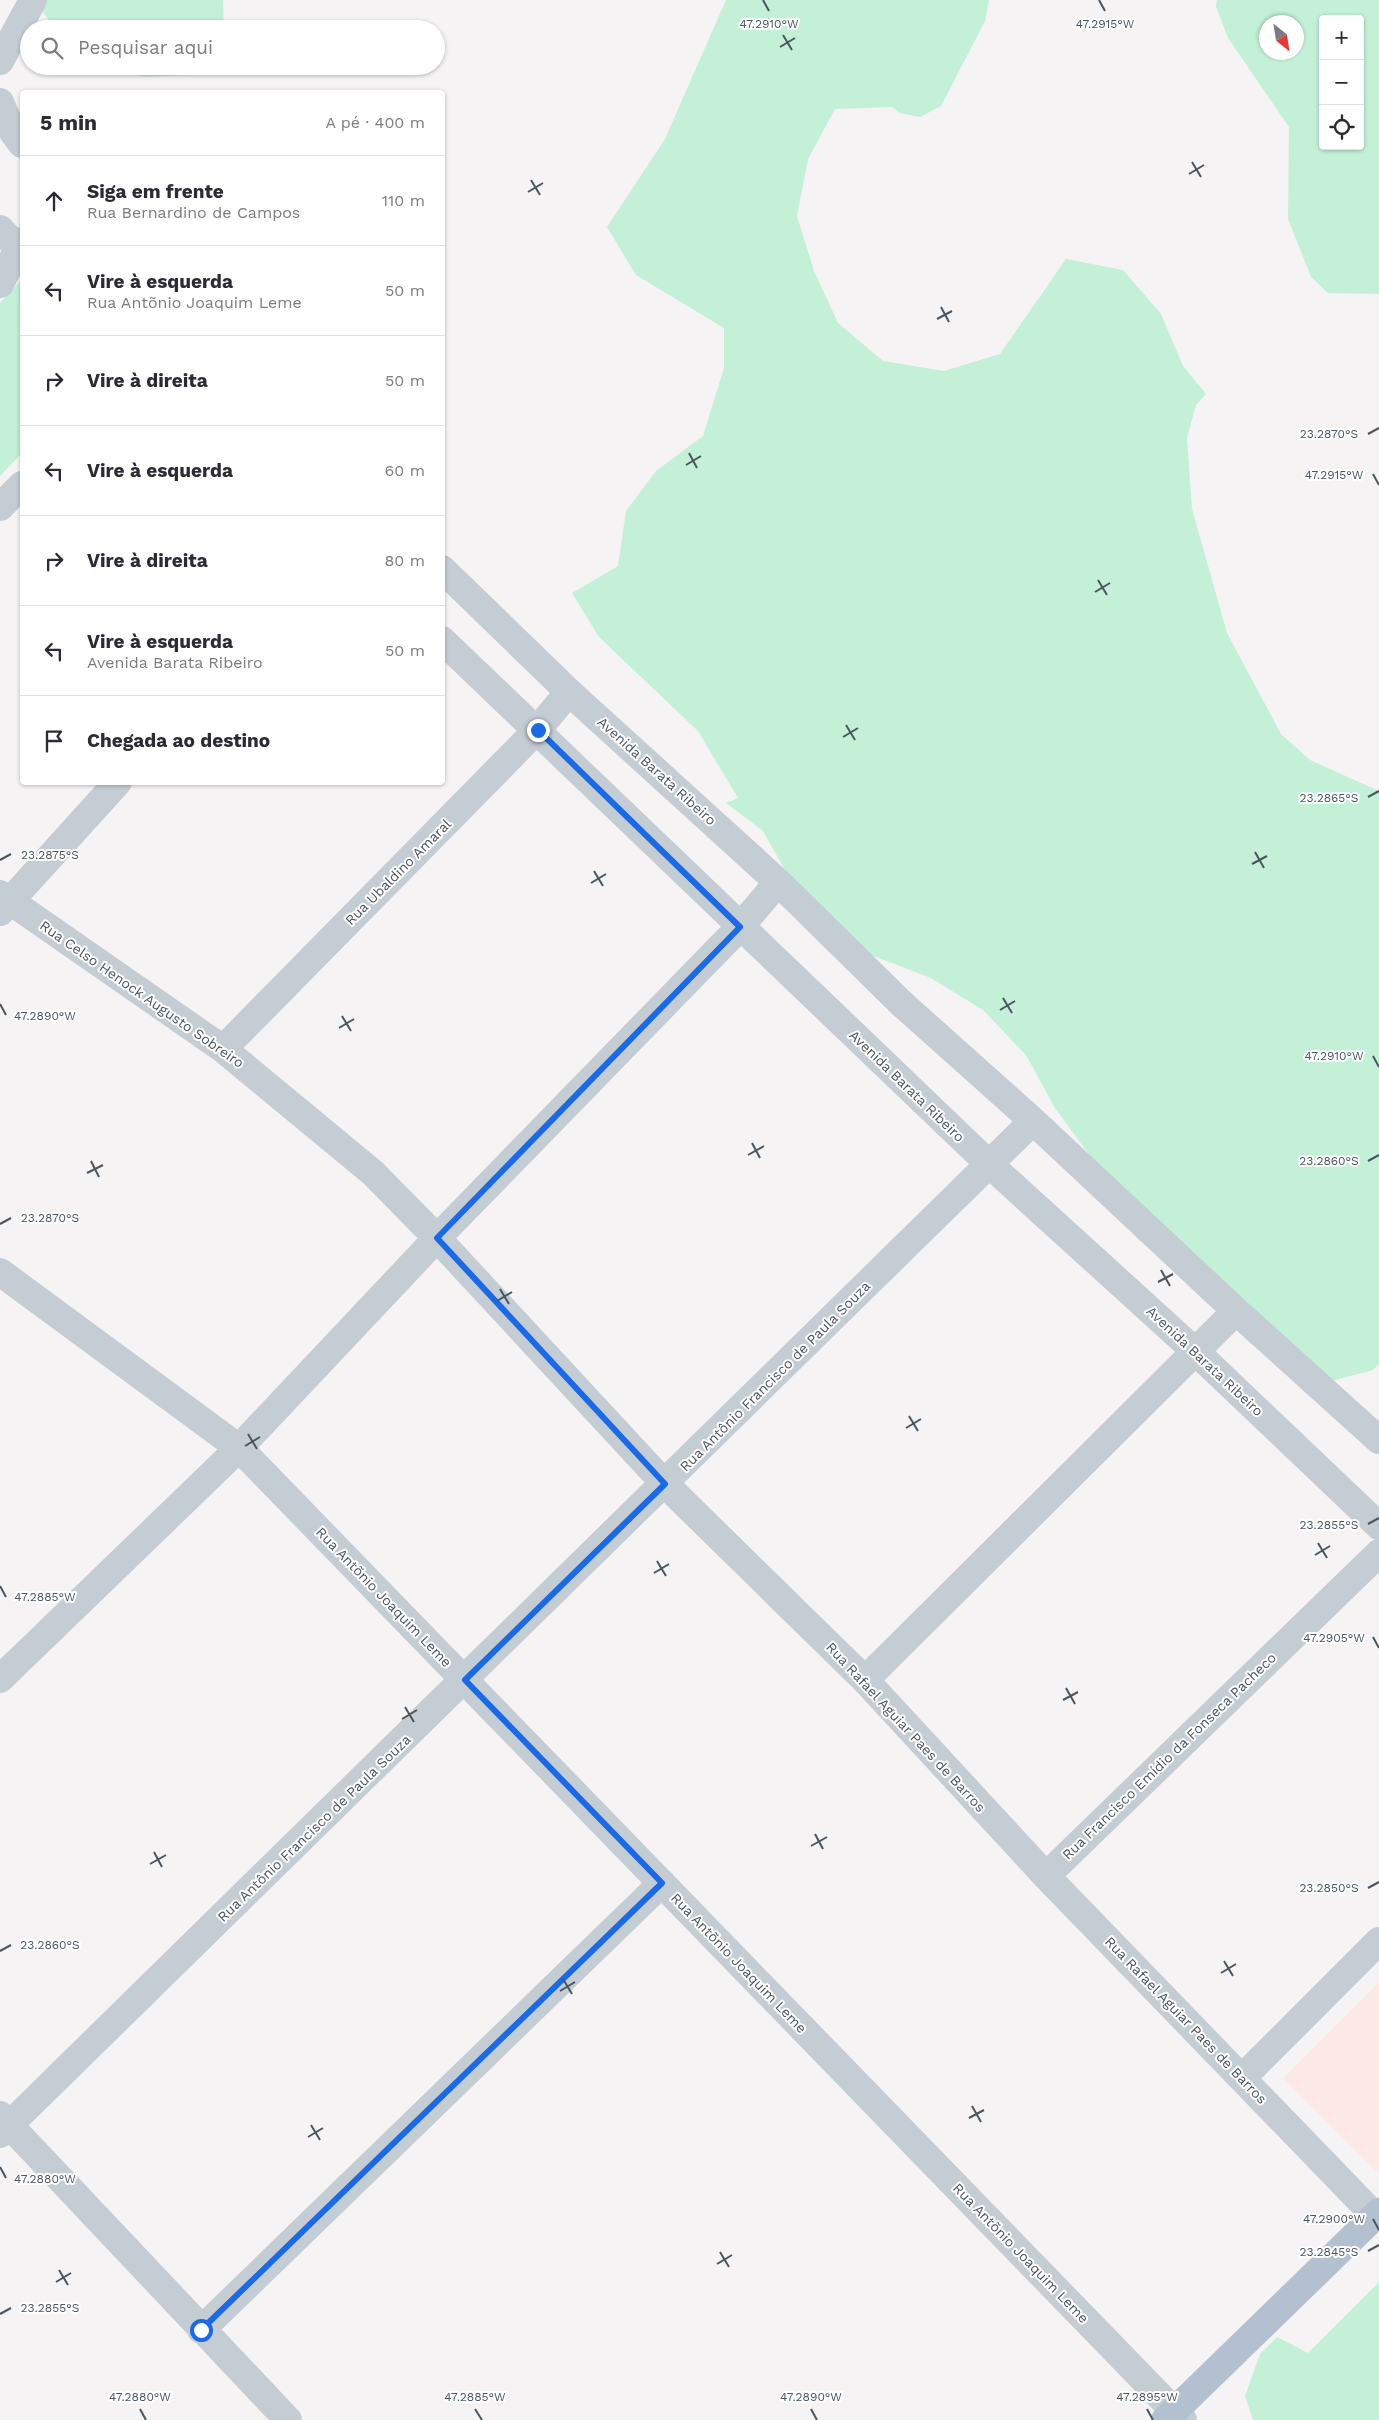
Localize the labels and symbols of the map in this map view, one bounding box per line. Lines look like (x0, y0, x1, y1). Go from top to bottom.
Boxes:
north arrow (1259, 15, 1304, 60)
text: 47.2910°W (739, 17, 799, 31)
text: 47.2915°W (1076, 17, 1135, 31)
text: 23.2870°S (1300, 427, 1358, 441)
text: 47.2915°W (1305, 468, 1364, 482)
street label: Avenida Barata Ribeiro (595, 714, 719, 828)
route end (527, 719, 550, 742)
text: 23.2865°S (1299, 791, 1359, 805)
street label: Rua Ubaldino Amaral (342, 815, 455, 928)
text: 23.2875°S (21, 848, 79, 862)
street label: Rua Celso Henock Augusto Sobreiro (37, 917, 247, 1071)
text: 47.2890°W (14, 1009, 76, 1023)
street label: Avenida Barata Ribeiro (846, 1027, 968, 1145)
text: 47.2910°W (1304, 1049, 1364, 1063)
text: 23.2860°S (1299, 1154, 1359, 1168)
text: 23.2870°S (21, 1211, 79, 1225)
street label: Rua Antônio Francisco de Paula Souza (677, 1278, 873, 1474)
street label: Avenida Barata Ribeiro (1143, 1303, 1267, 1419)
text: 23.2855°S (1300, 1518, 1358, 1532)
street label: Rua Antõnio Joaquim Leme (313, 1524, 455, 1670)
text: 47.2885°W (14, 1590, 76, 1604)
text: 47.2905°W (1303, 1631, 1365, 1645)
street label: Rua Rafael Aguiar Paes de Barros (823, 1639, 989, 1815)
street label: Rua Francisco Emídio da Fonseca Pacheco (1059, 1649, 1279, 1863)
street label: Rua Antônio Francisco de Paula Souza (214, 1731, 414, 1925)
text: 23.2850°S (1299, 1881, 1359, 1895)
street label: Rua Antõnio Joaquim Leme (668, 1890, 810, 2036)
street label: Rua Rafael Aguiar Paes de Barros (1102, 1933, 1270, 2107)
text: 23.2860°S (20, 1938, 80, 1952)
text: 47.2880°W (14, 2172, 76, 2186)
street label: Rua Antõnio Joaquim Leme (950, 2180, 1092, 2326)
text: 47.2900°W (1303, 2212, 1365, 2226)
text: 23.2845°S (1299, 2245, 1359, 2259)
text: 23.2855°S (21, 2301, 79, 2315)
route start (190, 2319, 213, 2342)
text: 47.2880°W (109, 2390, 171, 2404)
text: 47.2885°W (444, 2390, 506, 2404)
text: 47.2890°W (780, 2390, 842, 2404)
text: 47.2895°W (1116, 2390, 1178, 2404)

